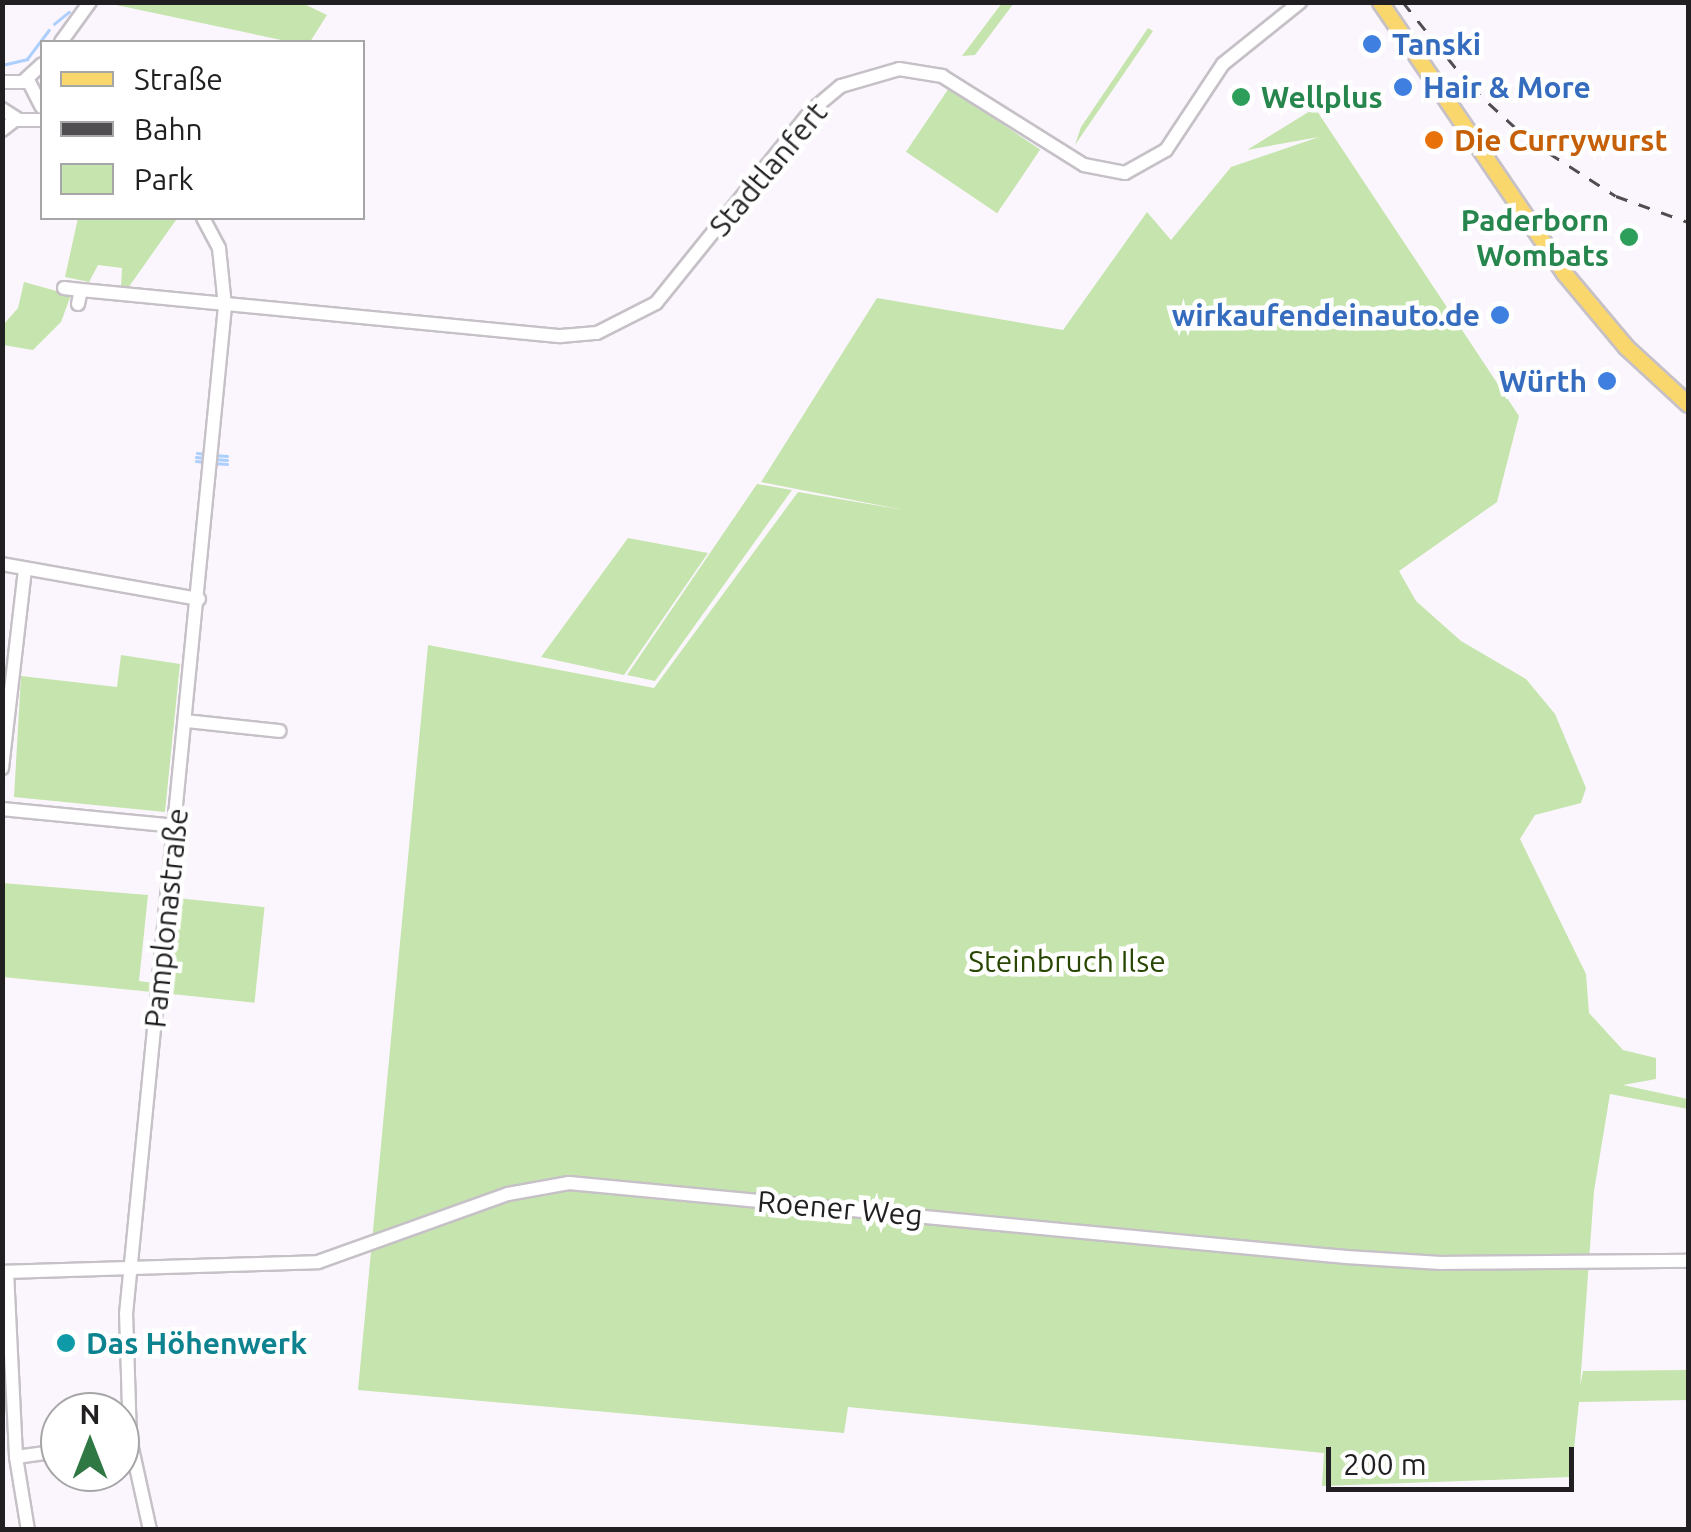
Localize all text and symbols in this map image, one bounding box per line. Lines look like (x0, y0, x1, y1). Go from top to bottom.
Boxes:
place label: Tanski (1392, 26, 1481, 62)
marker: Tanski (1361, 33, 1383, 55)
legend (40, 40, 365, 220)
text: Straße (134, 62, 223, 96)
place label: Hair & More (1423, 69, 1591, 105)
marker: Hair & More (1392, 76, 1414, 98)
place label: Wellplus (1261, 79, 1383, 115)
marker: Wellplus (1230, 86, 1252, 108)
street label: Stadtlanfert (702, 95, 834, 243)
text: Bahn (134, 112, 203, 146)
place label: Die Currywurst (1454, 122, 1667, 158)
marker: Die Currywurst (1423, 129, 1445, 151)
text: Park (134, 162, 194, 196)
place label: Paderborn Wombats (1461, 202, 1609, 272)
marker: Paderborn Wombats (1618, 226, 1640, 248)
place label: wirkaufendeinauto.de (1172, 297, 1480, 333)
marker: wirkaufendeinauto.de (1489, 304, 1511, 326)
place label: Würth (1499, 363, 1587, 399)
marker: Würth (1596, 370, 1618, 392)
street label: Pamplonastraße (137, 806, 195, 1030)
park label: Steinbruch Ilse (968, 943, 1166, 979)
street label: Roener Weg (756, 1183, 924, 1233)
place label: Das Höhenwerk (86, 1325, 307, 1361)
marker: Das Höhenwerk (55, 1332, 77, 1354)
north arrow (40, 1392, 140, 1492)
text: N (80, 1398, 100, 1429)
scale bar (1331, 1427, 1578, 1489)
text: 200 m (1343, 1447, 1427, 1481)

